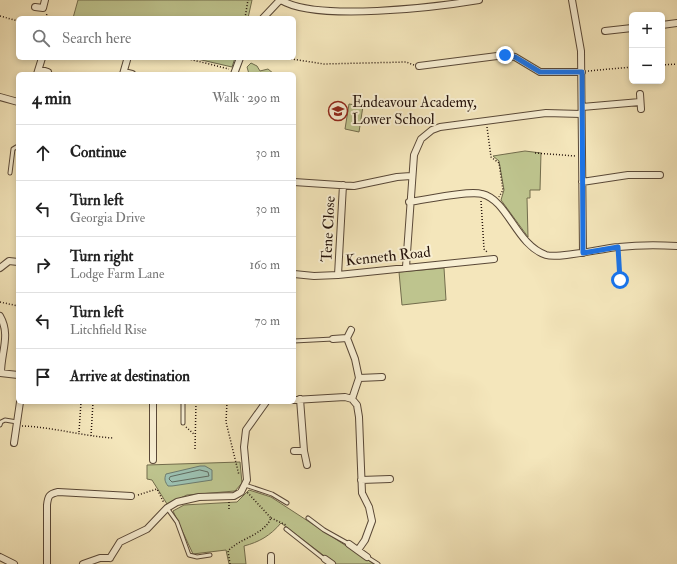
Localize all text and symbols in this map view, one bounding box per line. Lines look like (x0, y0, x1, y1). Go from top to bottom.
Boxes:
map controls (629, 12, 665, 84)
button: + (629, 12, 665, 48)
search box (16, 16, 296, 60)
icon: search (30, 27, 52, 49)
text: Search here (62, 29, 131, 48)
route end (496, 46, 514, 64)
button: − (629, 48, 665, 84)
text: 4 min (32, 88, 71, 109)
text: Walk · 290 m (212, 90, 280, 106)
place label: Endeavour Academy, Lower School (352, 93, 477, 129)
school or university icon: Endeavour Academy, Lower School (327, 100, 349, 122)
icon: ahead (32, 142, 54, 164)
text: Continue (70, 143, 126, 162)
text: 30 m (256, 145, 280, 161)
text: Turn left (70, 191, 124, 210)
street label: Tene Close (317, 196, 340, 263)
icon: left (32, 198, 54, 220)
text: 30 m (256, 201, 280, 217)
text: Georgia Drive (70, 210, 145, 226)
street label: Kenneth Road (345, 243, 432, 270)
text: Turn right (70, 247, 133, 266)
icon: right (32, 254, 54, 276)
text: 160 m (249, 257, 280, 273)
text: Lodge Farm Lane (70, 266, 164, 282)
route start (611, 271, 629, 289)
text: Turn left (70, 303, 124, 322)
icon: left (32, 310, 54, 332)
text: 70 m (255, 313, 280, 329)
text: Litchfield Rise (70, 322, 147, 338)
icon: arrive (32, 366, 54, 388)
text: Arrive at destination (70, 367, 190, 386)

